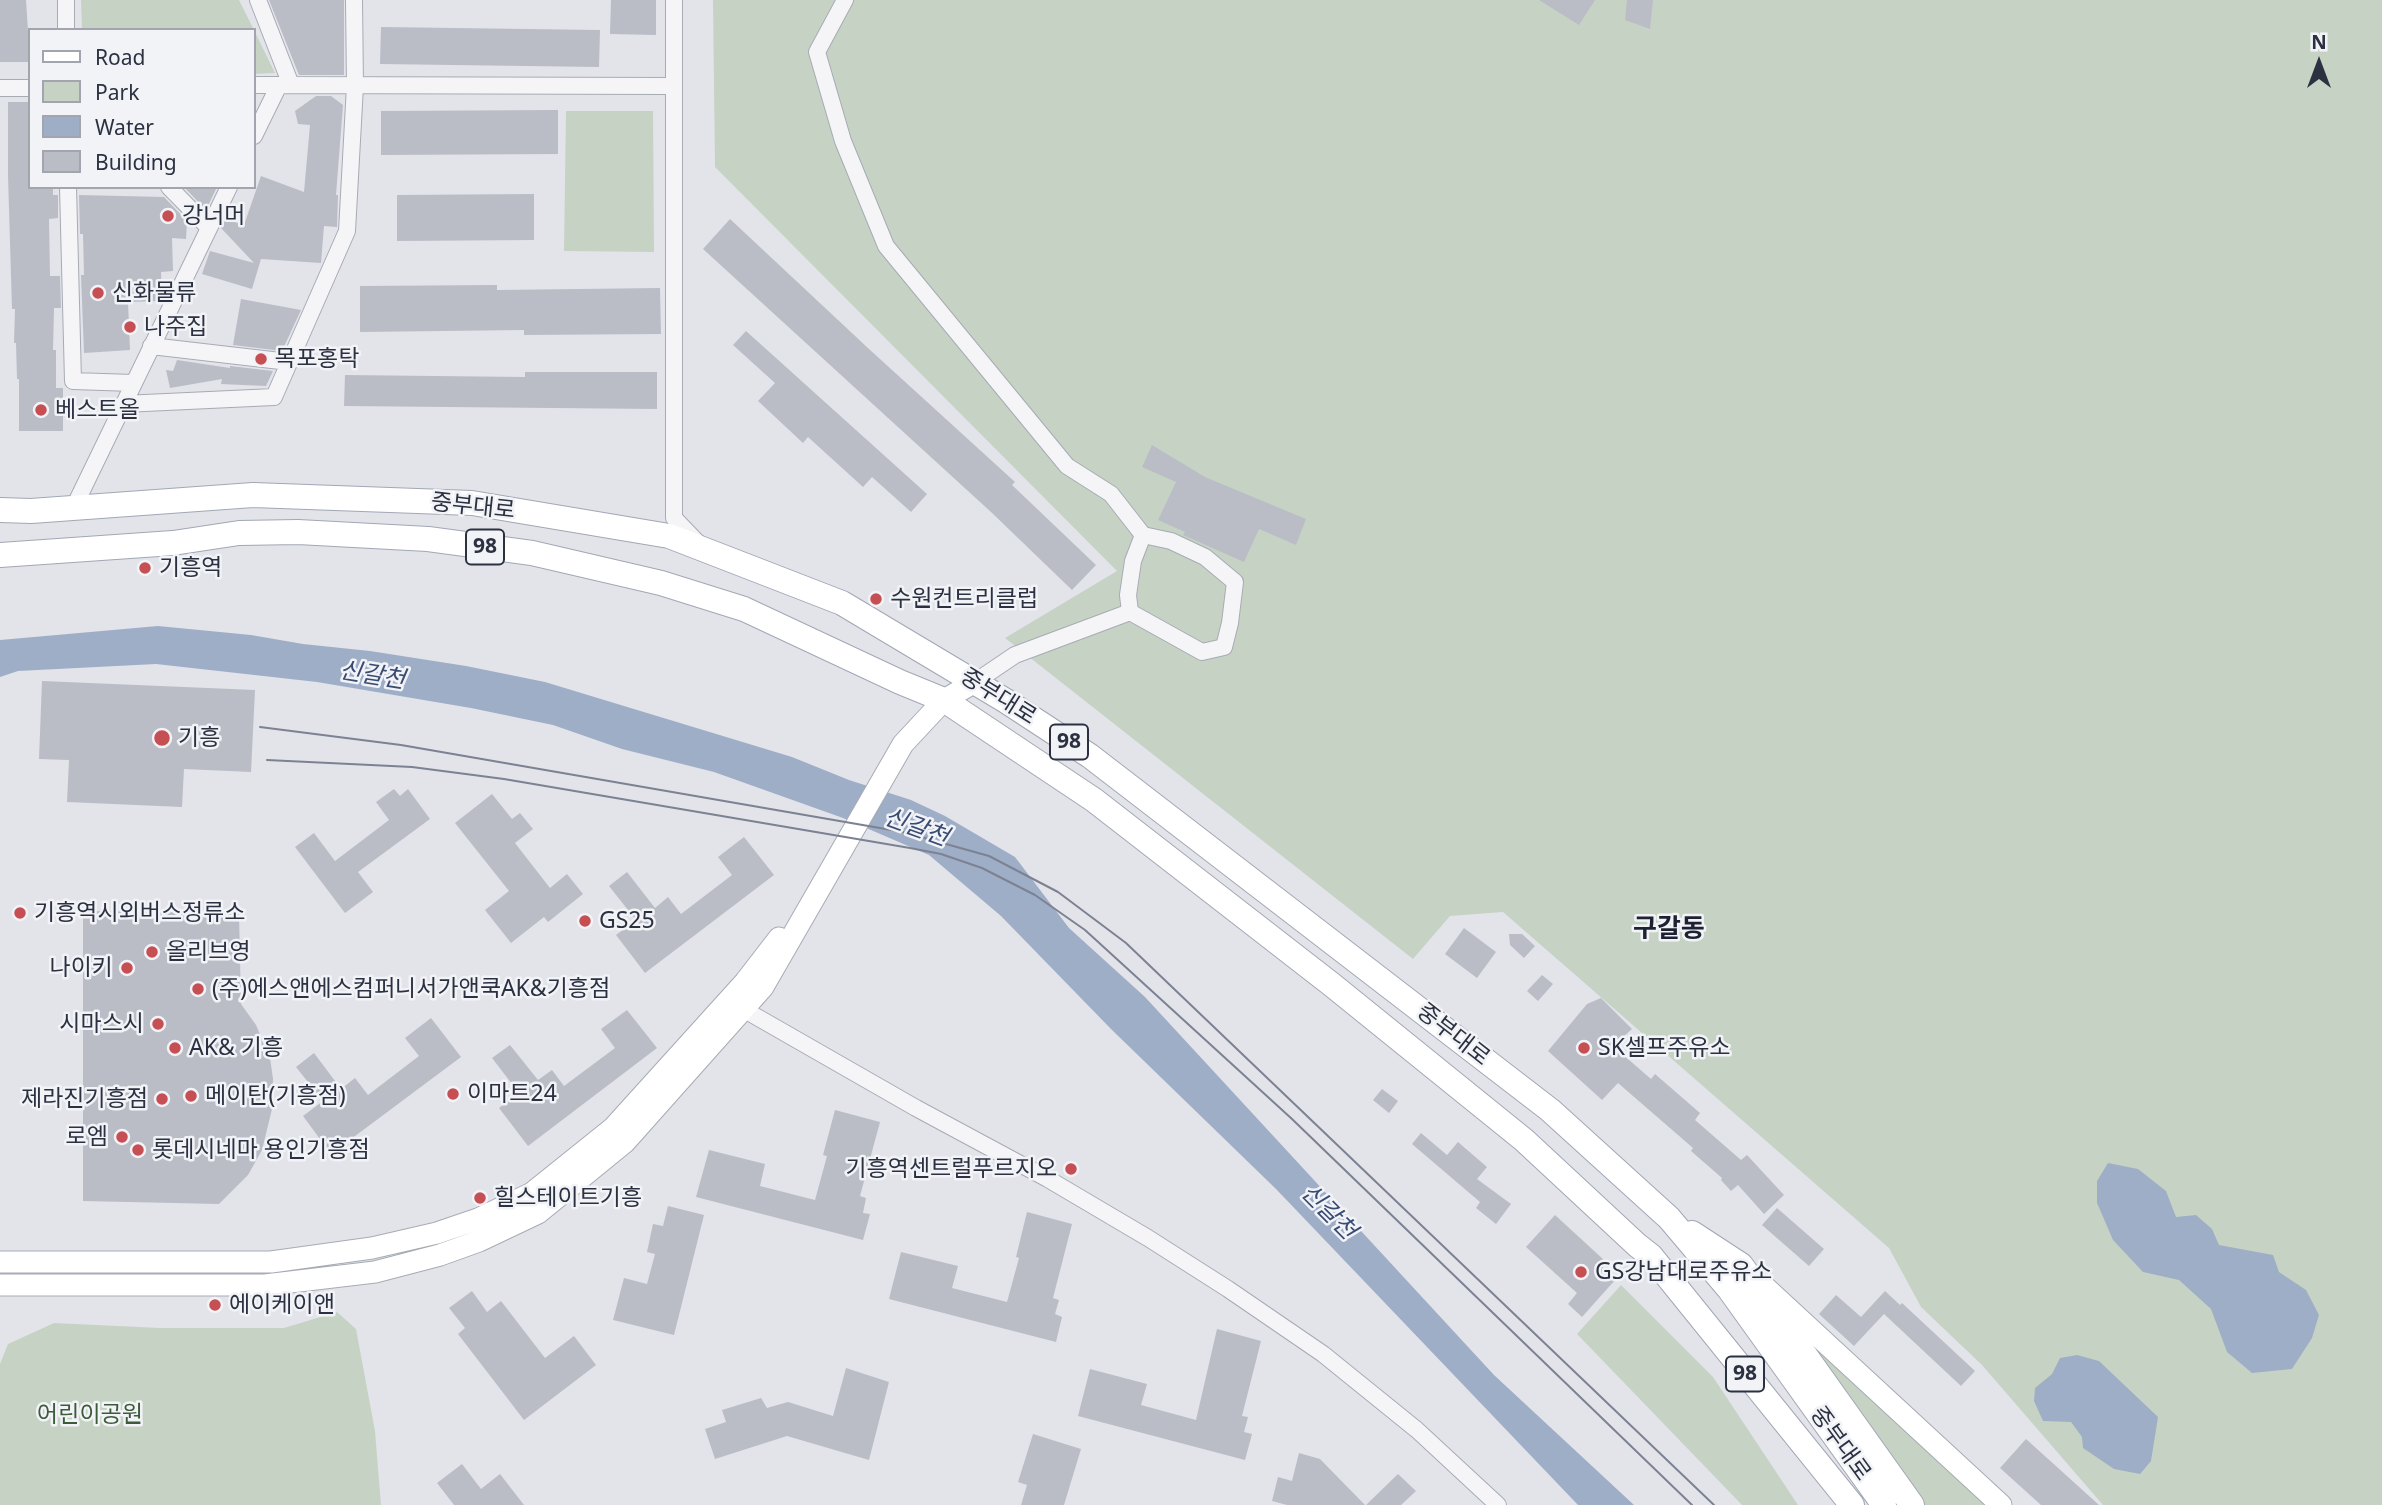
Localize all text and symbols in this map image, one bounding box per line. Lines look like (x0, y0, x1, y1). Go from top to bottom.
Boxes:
legend (28, 28, 256, 189)
north arrow (2284, 28, 2354, 98)
text: N (2311, 29, 2327, 55)
text: Road (95, 43, 145, 71)
text: Park (95, 78, 139, 106)
text: Water (95, 113, 154, 141)
text: Building (95, 148, 177, 176)
place label: 강너머 (182, 202, 245, 230)
marker: 강너머 (160, 208, 176, 224)
place label: 신화물류 (112, 279, 197, 307)
marker: 신화물류 (90, 285, 106, 301)
place label: 나주집 (144, 313, 207, 341)
marker: 나주집 (122, 319, 138, 335)
place label: 목포홍탁 (275, 345, 360, 373)
marker: 목포홍탁 (253, 351, 269, 367)
place label: 베스트올 (55, 396, 140, 424)
marker: 베스트올 (33, 402, 49, 418)
street label: 중부대로 (429, 489, 517, 525)
road number: 98 (466, 530, 504, 564)
place label: 기흥역 (159, 554, 222, 582)
marker: 기흥역 (137, 560, 153, 576)
place label: 수원컨트리클럽 (890, 585, 1038, 613)
marker: 수원컨트리클럽 (868, 591, 884, 607)
water label: 신갈천 (337, 657, 407, 695)
street label: 중부대로 (955, 663, 1041, 731)
place label: 기흥 (178, 724, 220, 752)
road number: 98 (1050, 724, 1088, 760)
marker: 기흥 (152, 728, 172, 748)
water label: 신갈천 (880, 803, 952, 853)
place label: 기흥역시외버스정류소 (34, 899, 246, 927)
marker: 기흥역시외버스정류소 (12, 905, 28, 921)
place label: GS25 (599, 907, 655, 935)
marker: GS25 (577, 913, 593, 929)
district label: 구갈동 (1633, 914, 1705, 946)
place label: 올리브영 (166, 938, 251, 966)
marker: 올리브영 (144, 944, 160, 960)
place label: 나이키 (50, 954, 113, 982)
marker: 나이키 (119, 960, 135, 976)
place label: (주)에스앤에스컴퍼니서가앤쿡AK&기흥점 (212, 975, 610, 1003)
marker: (주)에스앤에스컴퍼니서가앤쿡AK&기흥점 (190, 981, 206, 997)
street label: 중부대로 (1411, 998, 1495, 1072)
place label: 시마스시 (59, 1010, 144, 1038)
marker: 시마스시 (150, 1016, 166, 1032)
place label: AK& 기흥 (189, 1034, 283, 1062)
place label: SK셀프주유소 (1598, 1034, 1731, 1062)
marker: AK& 기흥 (167, 1040, 183, 1056)
marker: SK셀프주유소 (1576, 1040, 1592, 1056)
place label: 이마트24 (467, 1080, 557, 1108)
place label: 메이탄(기흥점) (205, 1082, 346, 1110)
place label: 제라진기흥점 (21, 1085, 148, 1113)
marker: 이마트24 (445, 1086, 461, 1102)
marker: 메이탄(기흥점) (183, 1088, 199, 1104)
marker: 제라진기흥점 (154, 1091, 170, 1107)
place label: 로엠 (66, 1123, 108, 1151)
marker: 로엠 (114, 1129, 130, 1145)
place label: 롯데시네마 용인기흥점 (152, 1136, 370, 1164)
marker: 롯데시네마 용인기흥점 (130, 1142, 146, 1158)
place label: 기흥역센트럴푸르지오 (845, 1155, 1057, 1183)
marker: 기흥역센트럴푸르지오 (1063, 1161, 1079, 1177)
water label: 신갈천 (1294, 1178, 1362, 1246)
place label: 힐스테이트기흥 (494, 1184, 642, 1212)
marker: 힐스테이트기흥 (472, 1190, 488, 1206)
place label: GS강남대로주유소 (1595, 1258, 1772, 1286)
marker: GS강남대로주유소 (1573, 1264, 1589, 1280)
place label: 에이케이앤 (229, 1291, 335, 1319)
marker: 에이케이앤 (207, 1297, 223, 1313)
road number: 98 (1726, 1356, 1764, 1392)
park label: 어린이공원 (37, 1401, 143, 1429)
street label: 중부대로 (1804, 1402, 1876, 1486)

